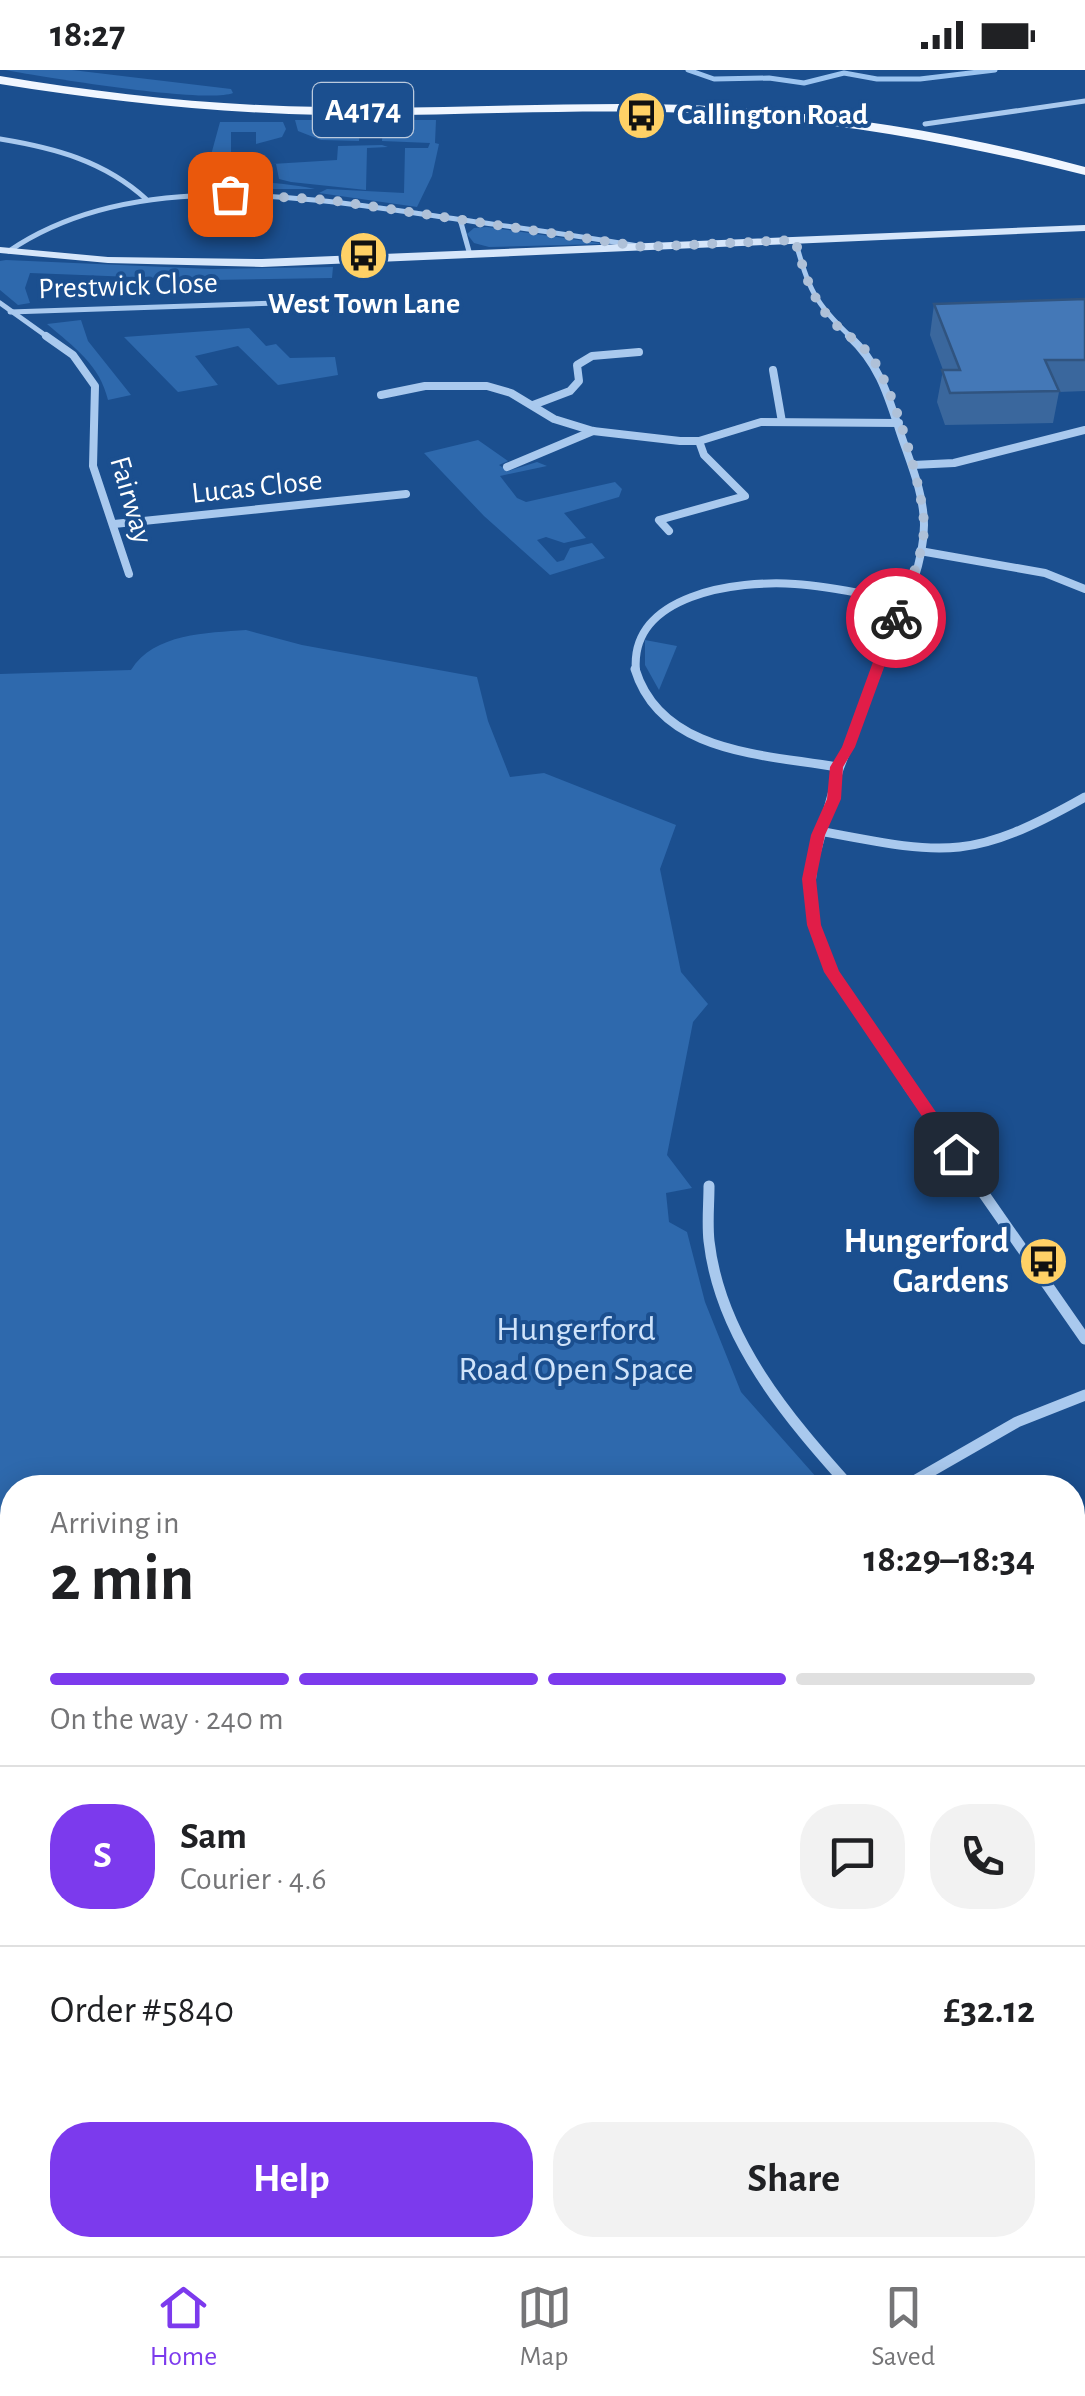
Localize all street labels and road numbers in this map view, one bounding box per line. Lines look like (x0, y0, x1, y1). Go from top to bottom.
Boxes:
road number: A4174 (313, 83, 413, 137)
street label: Prestwick Close (38, 268, 218, 304)
street label: Fairway (104, 453, 158, 547)
street label: Lucas Close (190, 465, 324, 509)

